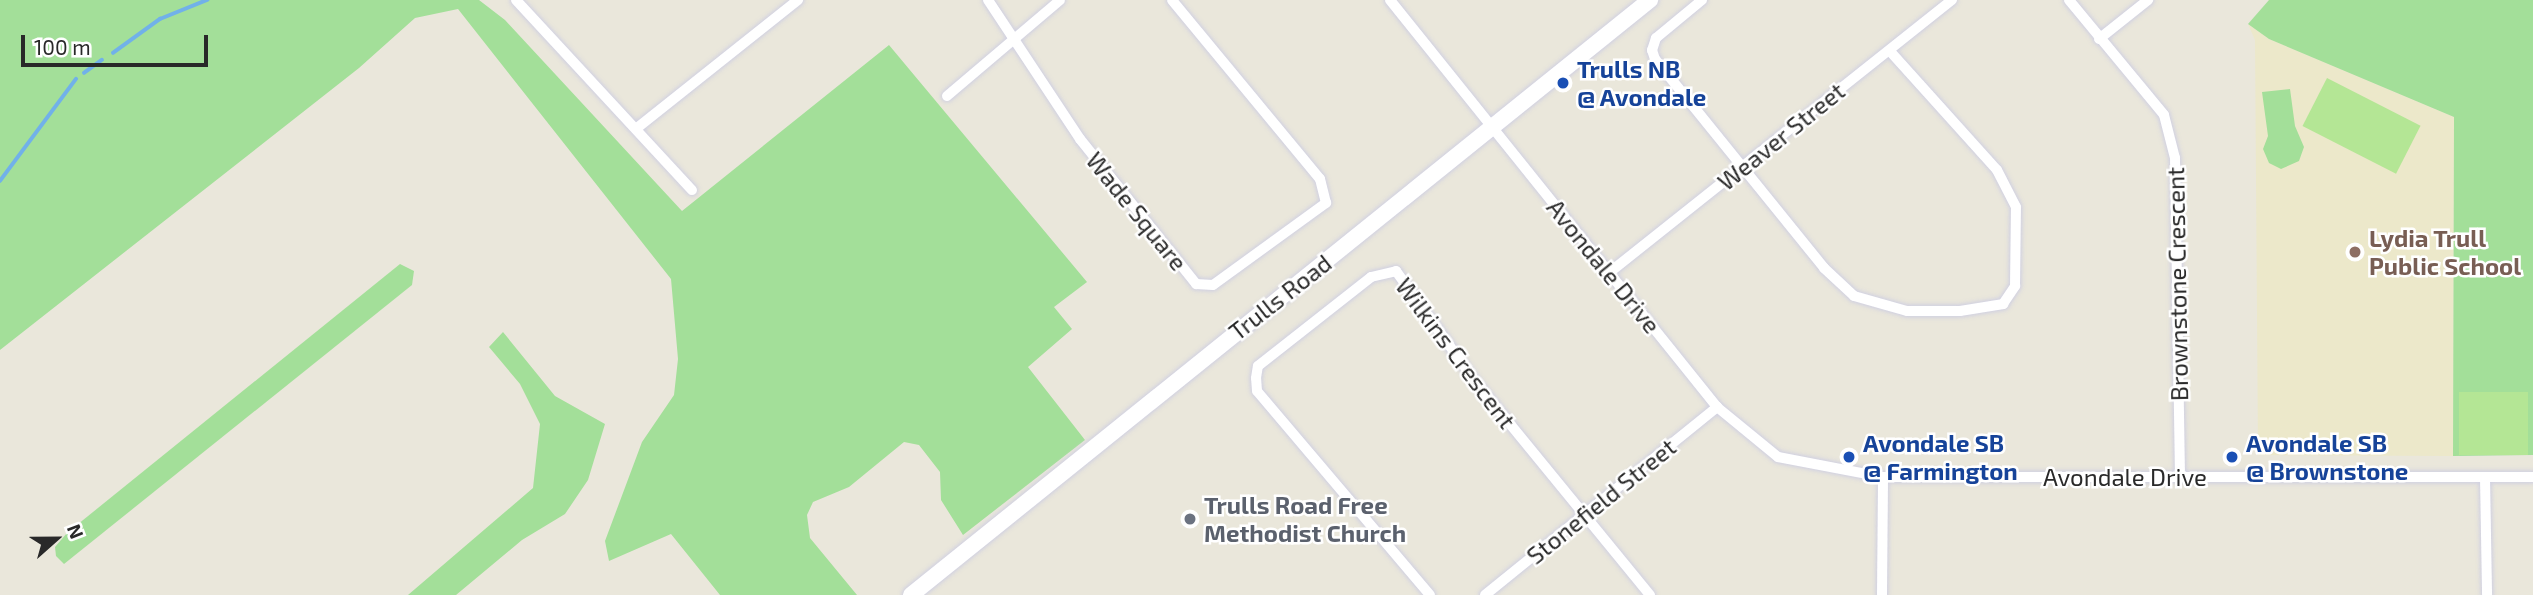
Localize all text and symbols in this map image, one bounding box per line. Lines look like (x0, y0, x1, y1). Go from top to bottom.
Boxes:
scale bar (24, 21, 212, 65)
text: 100 m (34, 34, 91, 59)
place label: Trulls NB @ Avondale (1577, 55, 1707, 111)
marker: Trulls NB @ Avondale (1555, 75, 1571, 91)
street label: Weaver Street (1712, 76, 1850, 196)
street label: Wade Square (1081, 146, 1193, 276)
street label: Brownstone Crescent (2161, 167, 2193, 401)
street label: Avondale Drive (1541, 193, 1667, 339)
place label: Lydia Trull Public School (2369, 224, 2521, 280)
marker: Lydia Trull Public School (2347, 244, 2363, 260)
street label: Trulls Road (1223, 248, 1337, 346)
street label: Wilkins Crescent (1390, 272, 1522, 434)
place label: Avondale SB @ Farmington (1863, 429, 2018, 485)
place label: Avondale SB @ Brownstone (2246, 429, 2408, 485)
street label: Stonefield Street (1521, 432, 1681, 570)
marker: Avondale SB @ Farmington (1841, 449, 1857, 465)
marker: Avondale SB @ Brownstone (2224, 449, 2240, 465)
street label: Avondale Drive (2043, 463, 2207, 491)
place label: Trulls Road Free Methodist Church (1204, 491, 1406, 547)
north arrow (21, 504, 91, 574)
marker: Trulls Road Free Methodist Church (1182, 511, 1198, 527)
text: N (63, 521, 89, 542)

